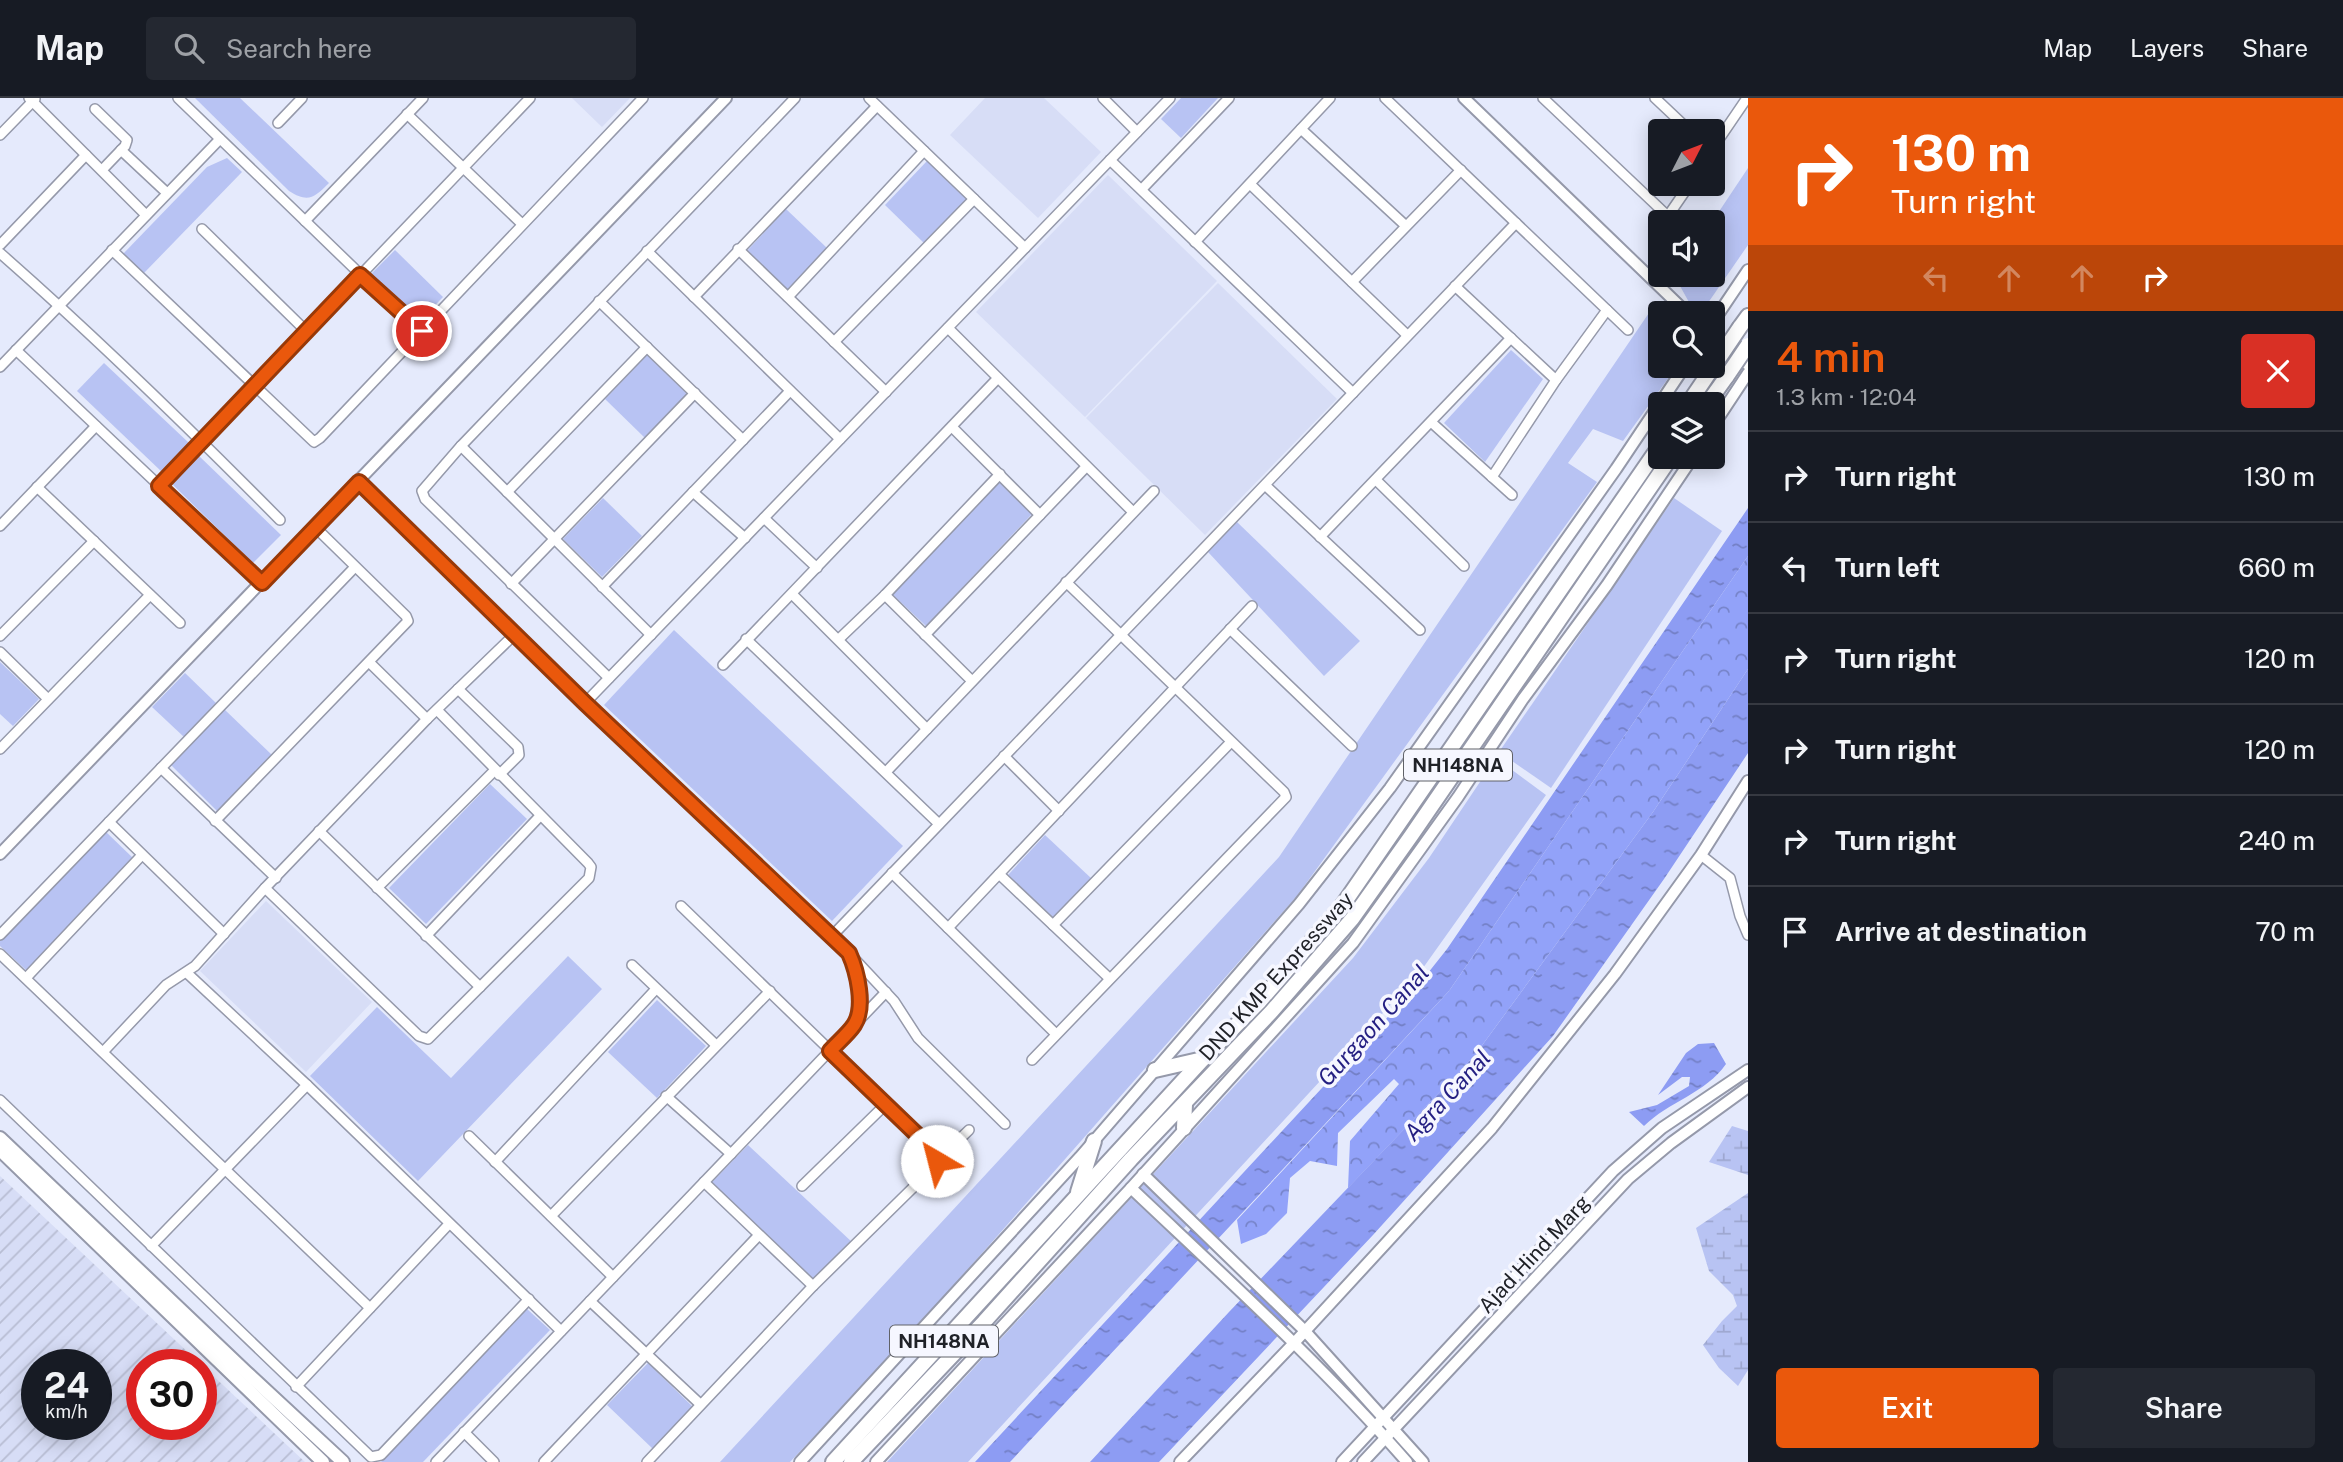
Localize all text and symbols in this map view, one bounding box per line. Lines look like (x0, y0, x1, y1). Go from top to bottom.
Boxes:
search box (146, 17, 636, 80)
text: Map (35, 29, 104, 67)
icon: search (170, 29, 208, 67)
text: Search here (226, 33, 372, 64)
text: Map (2043, 34, 2092, 62)
text: Layers (2130, 34, 2204, 62)
text: Share (2242, 34, 2308, 62)
north arrow (1648, 119, 1726, 196)
map controls (1648, 119, 1725, 469)
text: 130 m (1891, 124, 2031, 182)
icon: right (1776, 126, 1867, 217)
text: Turn right (1891, 183, 2036, 220)
button: sound (1648, 210, 1725, 287)
icon: left (1917, 259, 1955, 297)
icon: ahead (1990, 259, 2028, 297)
icon: ahead (2063, 259, 2101, 297)
icon: right (2136, 259, 2174, 297)
pin (392, 301, 452, 361)
button: search (1648, 301, 1725, 378)
icon: arrive (403, 312, 441, 350)
text: 4 min (1776, 332, 1885, 381)
button: close (2241, 334, 2315, 408)
text: 1.3 km · 12:04 (1776, 383, 1916, 410)
button: layers (1648, 392, 1725, 469)
icon: right (1776, 458, 1814, 496)
text: Turn right (1835, 461, 1957, 492)
text: 130 m (2243, 461, 2315, 492)
icon: left (1776, 549, 1814, 587)
text: Turn left (1835, 552, 1940, 583)
text: 660 m (2238, 552, 2315, 583)
icon: right (1776, 640, 1814, 678)
text: Turn right (1835, 643, 1957, 674)
text: 120 m (2244, 643, 2315, 674)
icon: right (1776, 731, 1814, 769)
text: Turn right (1835, 734, 1957, 765)
text: 120 m (2244, 734, 2315, 765)
road number: NH148NA (1404, 750, 1512, 780)
icon: right (1776, 822, 1814, 860)
text: Turn right (1835, 825, 1957, 856)
text: 240 m (2238, 825, 2315, 856)
street label: DND KMP Expressway (1194, 887, 1358, 1065)
icon: arrive (1776, 913, 1814, 951)
text: Arrive at destination (1835, 916, 2087, 947)
text: 70 m (2255, 916, 2315, 947)
water label: Gurgaon Canal (1312, 959, 1434, 1091)
water label: Agra Canal (1398, 1044, 1496, 1146)
position arrow (900, 1124, 974, 1198)
street label: Ajad Hind Marg (1473, 1190, 1595, 1318)
road number: NH148NA (890, 1326, 998, 1357)
speed limit sign: 30 (126, 1349, 217, 1440)
text: 24 (44, 1365, 89, 1406)
button: Exit (1776, 1368, 2039, 1448)
button: Share (2053, 1368, 2315, 1448)
text: km/h (45, 1401, 88, 1422)

